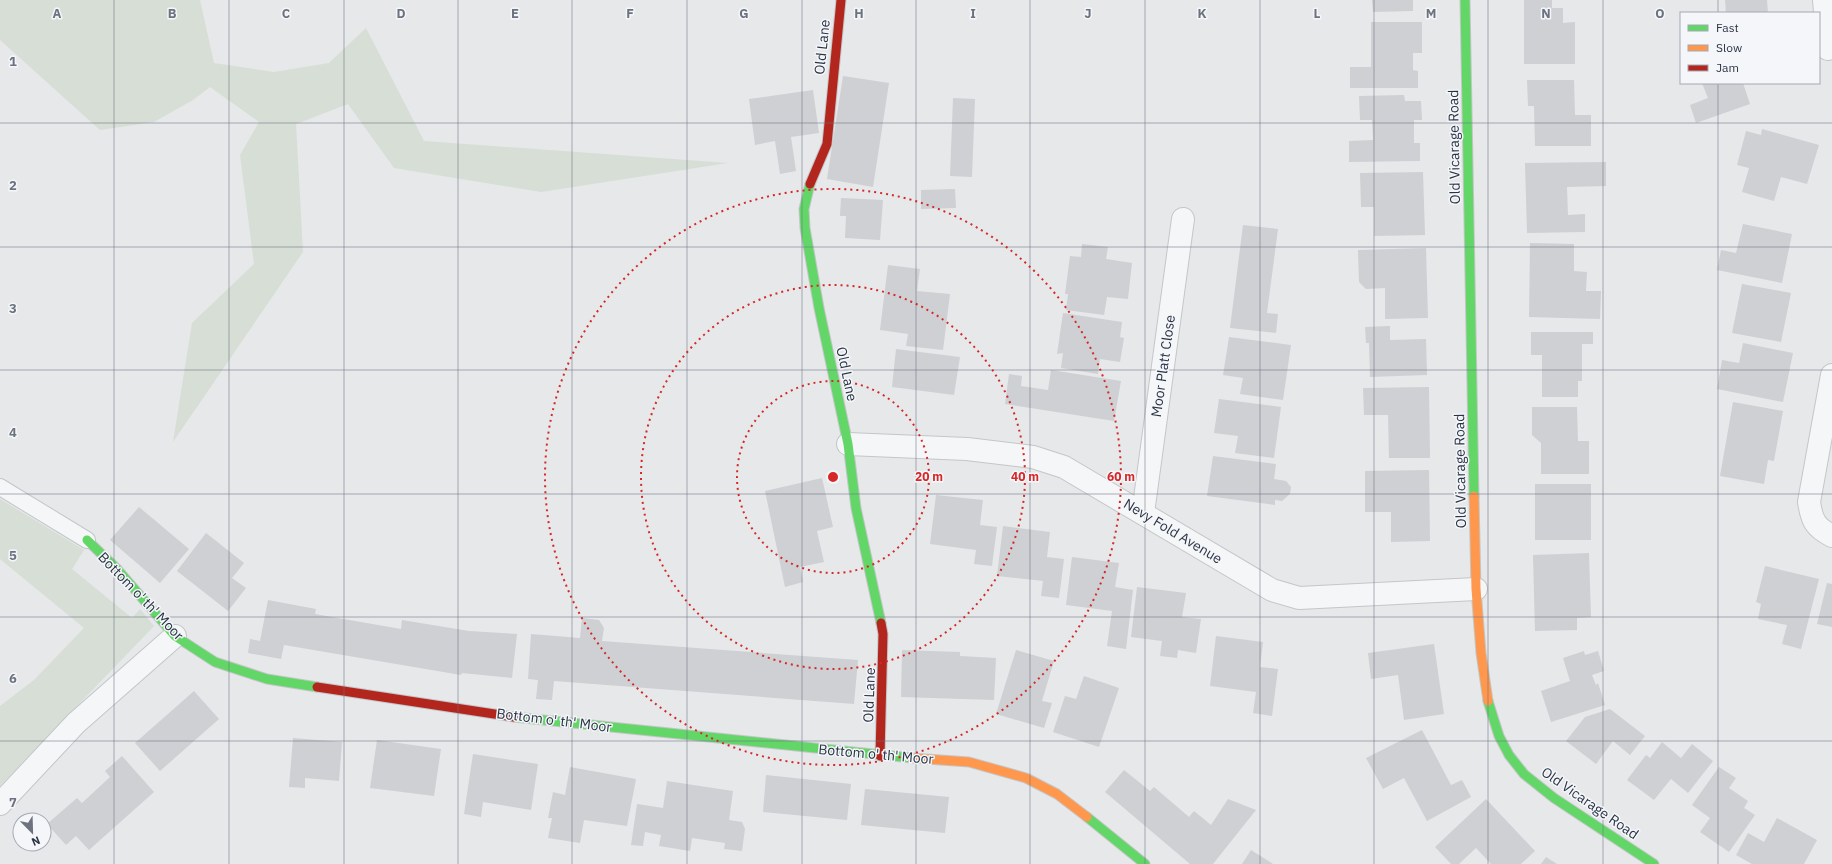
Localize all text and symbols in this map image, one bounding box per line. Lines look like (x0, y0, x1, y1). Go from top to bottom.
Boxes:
text: A (53, 5, 62, 22)
text: B (168, 5, 177, 22)
text: C (282, 5, 291, 22)
text: D (396, 5, 406, 22)
text: E (511, 5, 519, 22)
text: F (626, 5, 634, 22)
text: G (739, 5, 749, 22)
text: H (854, 5, 864, 22)
text: I (970, 5, 976, 22)
text: J (1084, 5, 1092, 22)
text: K (1197, 5, 1207, 22)
text: L (1314, 5, 1321, 22)
text: M (1426, 5, 1436, 22)
text: N (1541, 5, 1551, 22)
text: O (1655, 5, 1665, 22)
legend (1680, 12, 1820, 84)
street label: Old Lane (810, 18, 834, 75)
text: Fast (1716, 20, 1739, 35)
text: Slow (1716, 40, 1742, 55)
text: 1 (9, 53, 17, 70)
text: Jam (1716, 60, 1739, 75)
street label: Old Vicarage Road (1444, 89, 1464, 205)
text: 2 (9, 177, 17, 194)
text: 3 (9, 300, 17, 317)
street label: Moor Platt Close (1147, 313, 1179, 418)
street label: Old Lane (832, 345, 862, 403)
street label: Old Vicarage Road (1450, 413, 1470, 529)
text: 4 (9, 424, 17, 441)
text: 20 m (915, 469, 943, 484)
text: 40 m (1011, 469, 1039, 484)
text: 60 m (1107, 469, 1135, 484)
centre of rings (826, 470, 840, 484)
street label: Nevy Fold Avenue (1120, 494, 1226, 568)
text: 5 (9, 547, 17, 564)
street label: Bottom o' th' Moor (94, 548, 188, 644)
street label: Old Lane (859, 667, 879, 723)
text: 6 (9, 670, 17, 687)
street label: Bottom o' th' Moor (495, 704, 613, 736)
street label: Bottom o' th' Moor (818, 740, 934, 768)
street label: Old Vicarage Road (1538, 763, 1642, 843)
text: 7 (9, 794, 17, 811)
north arrow (12, 812, 52, 852)
text: N (29, 833, 42, 849)

